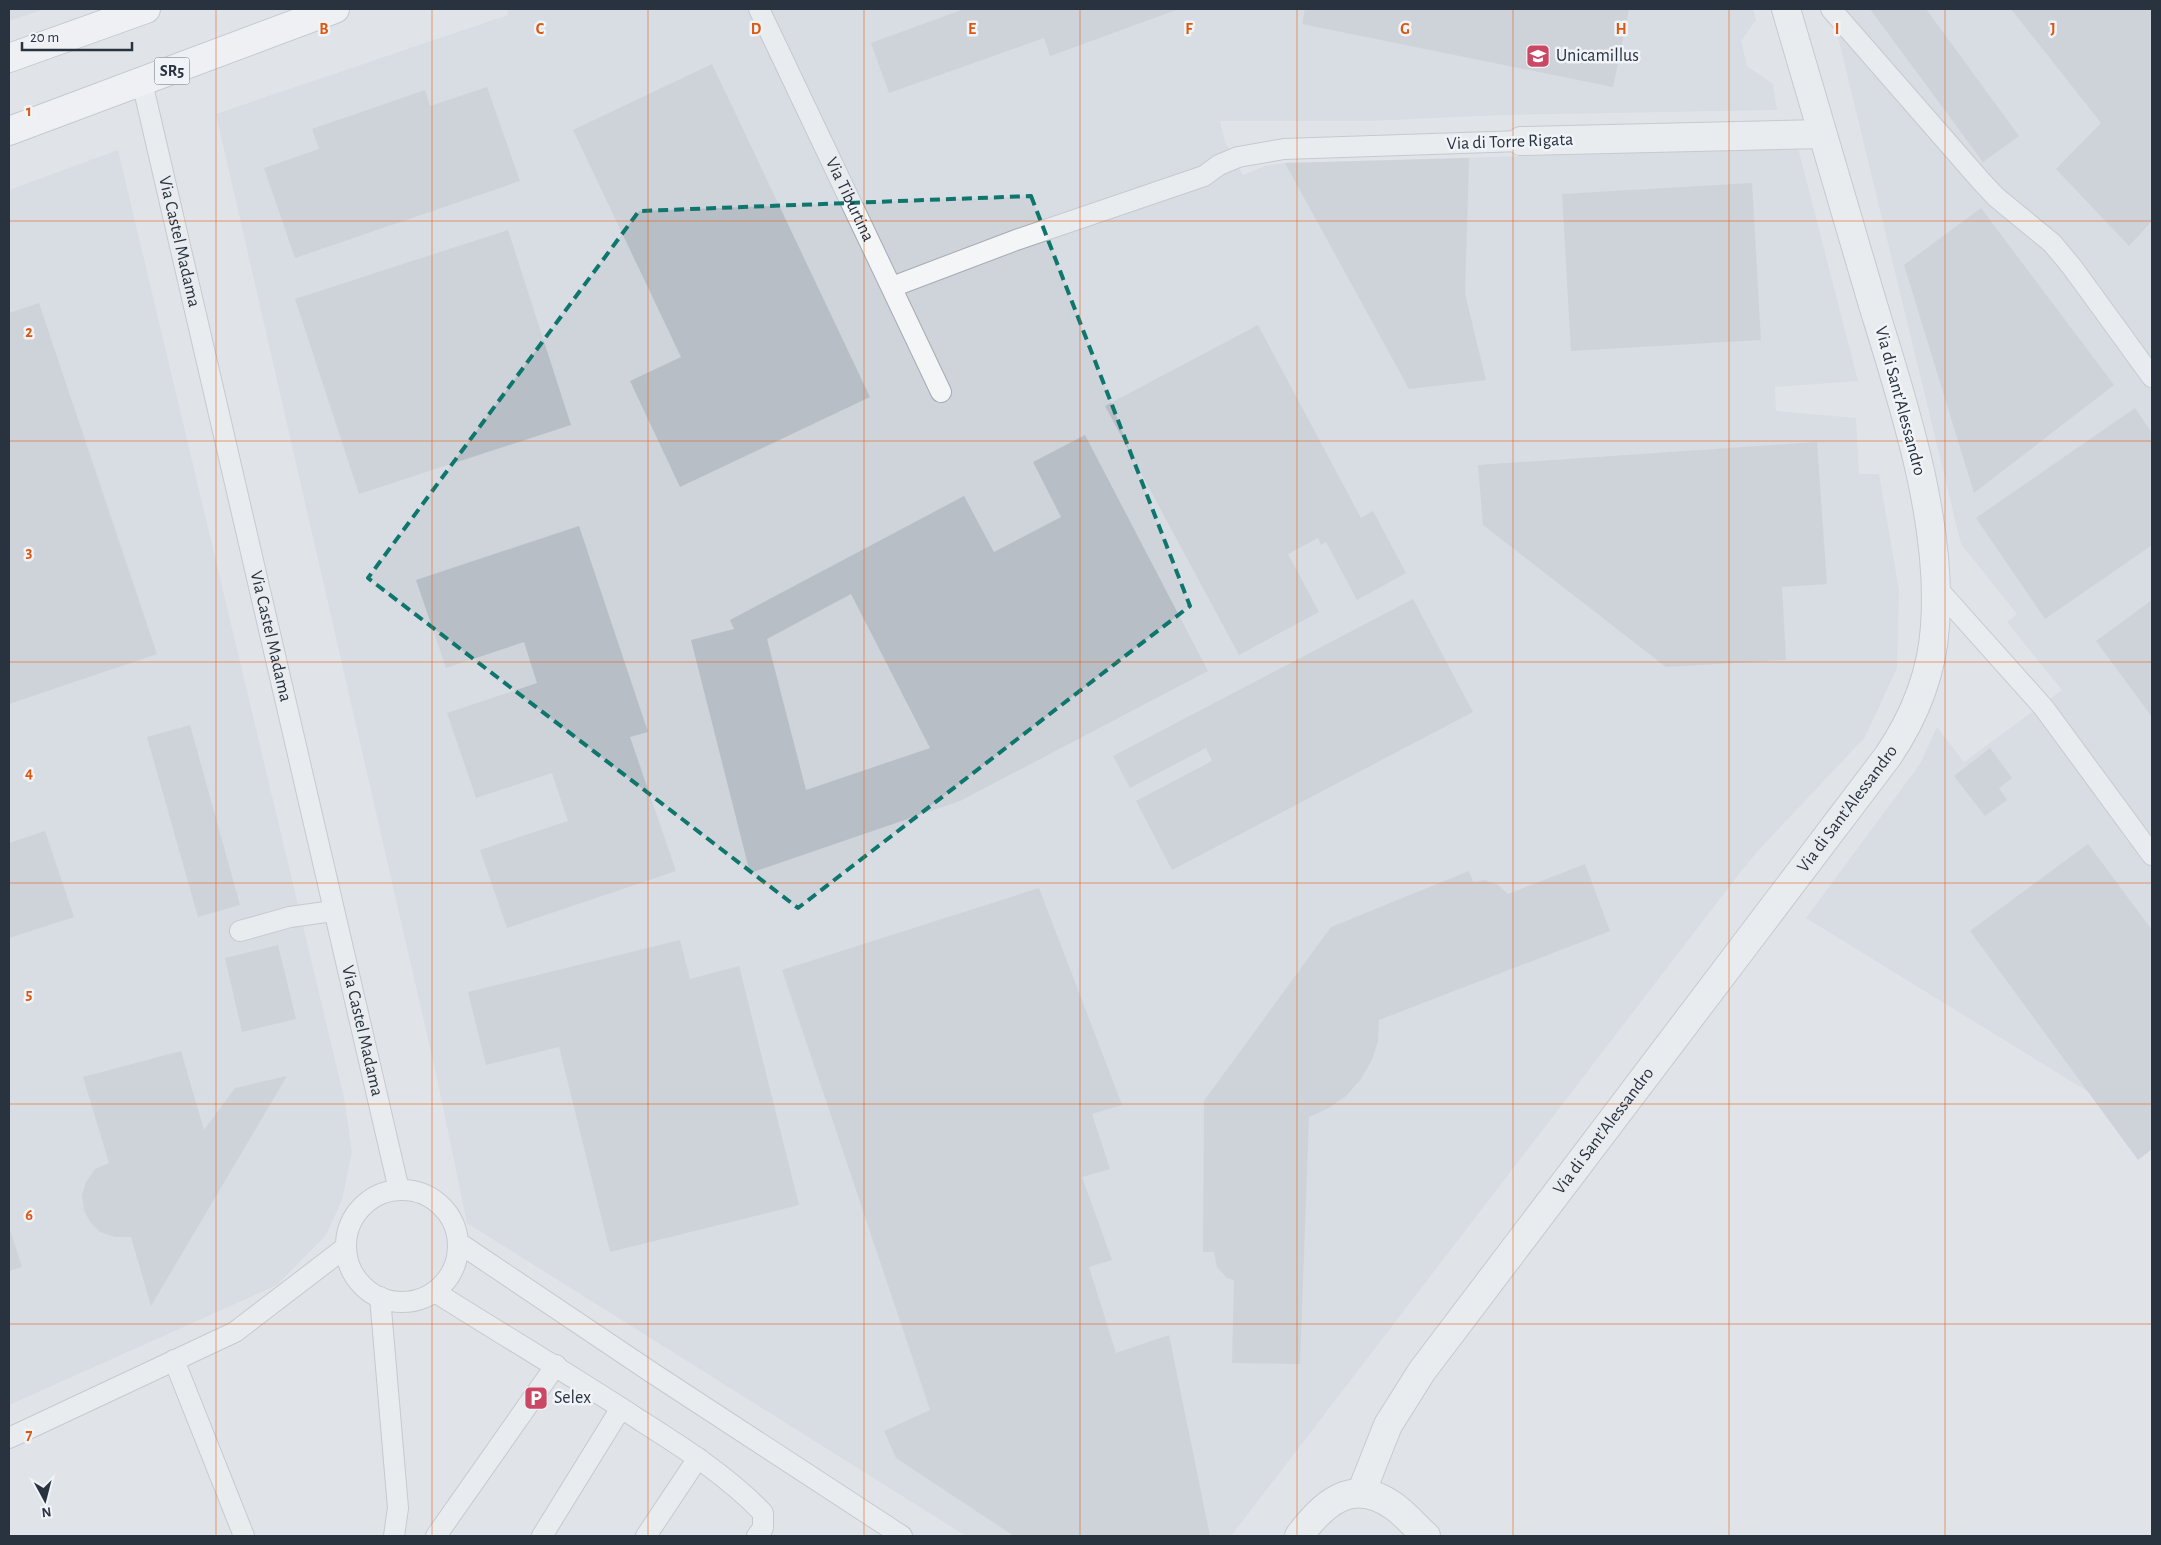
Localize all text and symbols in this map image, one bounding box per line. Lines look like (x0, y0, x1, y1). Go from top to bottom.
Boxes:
scale bar (22, 20, 132, 52)
text: B (319, 21, 329, 37)
text: C (536, 21, 545, 37)
text: D (751, 21, 762, 37)
text: E (968, 21, 976, 37)
text: F (1185, 21, 1193, 37)
text: G (1400, 21, 1410, 37)
text: H (1615, 21, 1627, 37)
text: I (1835, 21, 1839, 37)
text: J (2050, 21, 2056, 37)
text: 20 m (30, 30, 59, 45)
school or university icon: Unicamillus (1525, 43, 1551, 69)
place label: Unicamillus (1556, 47, 1639, 65)
road number: SR5 (154, 58, 190, 84)
text: 1 (26, 103, 32, 119)
street label: Via di Torre Rigata (1446, 131, 1574, 153)
street label: Via Tiburtina (822, 155, 877, 244)
street label: Via Castel Madama (155, 174, 203, 309)
text: 2 (25, 324, 33, 340)
street label: Via di Sant'Alessandro (1871, 324, 1929, 478)
text: 3 (26, 544, 33, 560)
street label: Via Castel Madama (247, 569, 294, 704)
street label: Via di Sant'Alessandro (1794, 742, 1901, 876)
text: 4 (25, 765, 33, 781)
street label: Via Castel Madama (338, 964, 386, 1098)
text: 5 (26, 986, 33, 1002)
street label: Via di Sant'Alessandro (1550, 1064, 1658, 1198)
text: 6 (25, 1207, 33, 1223)
parking icon: Selex (523, 1385, 549, 1411)
place label: Selex (554, 1389, 591, 1407)
text: 7 (26, 1427, 33, 1443)
north arrow (20, 1475, 70, 1525)
text: N (41, 1504, 52, 1519)

